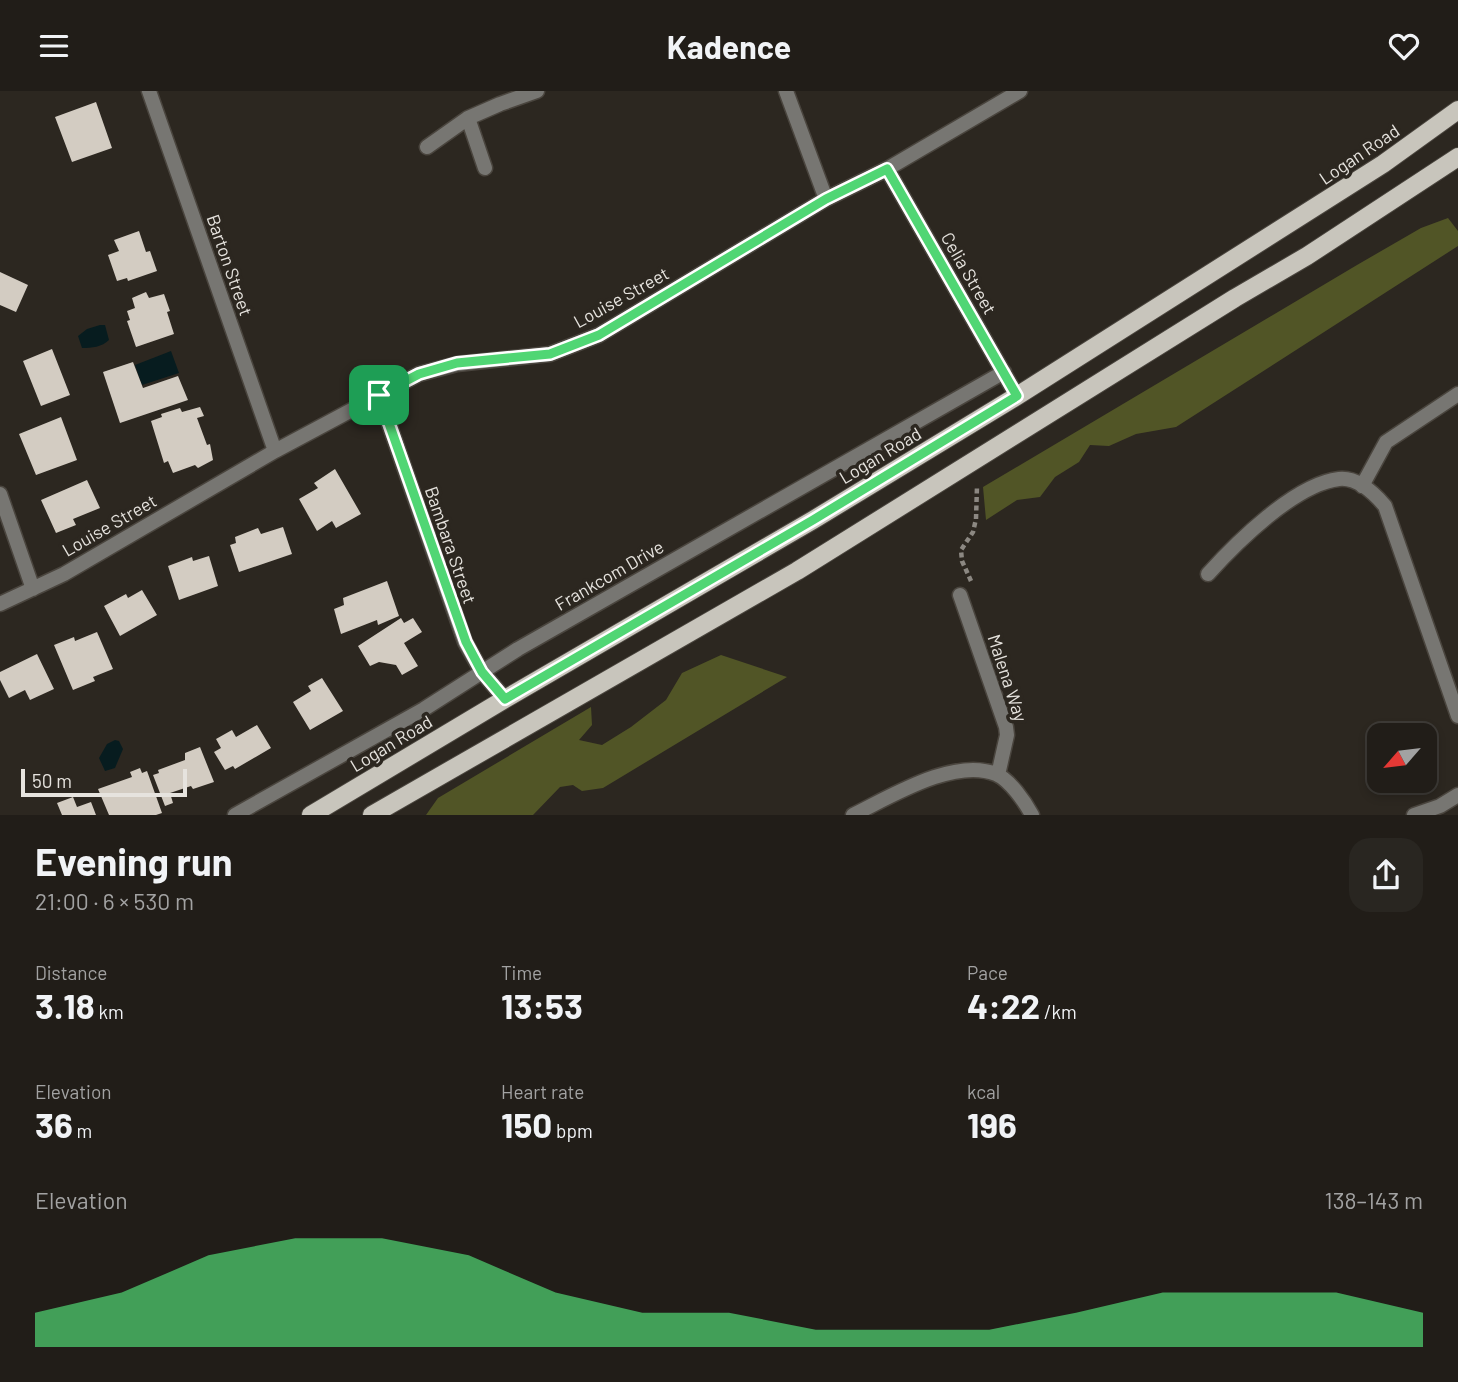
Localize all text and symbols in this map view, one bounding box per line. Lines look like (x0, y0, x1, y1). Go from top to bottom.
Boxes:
icon: menu (35, 27, 73, 65)
text: Kadence (667, 27, 791, 65)
icon: heart (1385, 27, 1423, 65)
street label: Logan Road (1315, 119, 1403, 189)
street label: Barton Street (202, 211, 258, 319)
street label: Celia Street (937, 228, 1001, 318)
street label: Louise Street (570, 262, 672, 332)
pin (349, 365, 409, 425)
icon: arrive (360, 376, 398, 414)
street label: Logan Road (835, 422, 925, 488)
street label: Bambara Street (421, 483, 481, 607)
street label: Louise Street (58, 489, 160, 561)
street label: Frankcom Drive (551, 535, 667, 615)
street label: Malena Way (984, 631, 1032, 725)
street label: Logan Road (346, 710, 436, 776)
north arrow (1367, 723, 1437, 793)
map controls (1367, 723, 1437, 793)
scale bar (21, 766, 187, 798)
text: 50 m (32, 769, 72, 792)
text: Evening run (35, 838, 233, 884)
button: share (1349, 838, 1423, 912)
text: 21:00 · 6 × 530 m (35, 887, 194, 915)
text: Distance (35, 961, 107, 984)
text: Time (501, 961, 542, 984)
text: Pace (967, 961, 1008, 984)
text: 3.18 (35, 984, 95, 1026)
text: 13:53 (501, 984, 583, 1026)
text: 4:22 (967, 984, 1040, 1026)
text: km (95, 1000, 124, 1023)
text: /km (1040, 1000, 1077, 1023)
text: Elevation (35, 1080, 112, 1103)
text: Heart rate (501, 1080, 584, 1103)
text: kcal (967, 1080, 1000, 1103)
text: 36 (35, 1103, 73, 1145)
text: 150 (501, 1103, 552, 1145)
text: 196 (967, 1103, 1017, 1145)
text: m (73, 1119, 92, 1142)
text: bpm (552, 1119, 593, 1142)
text: Elevation (35, 1186, 128, 1214)
text: 138–143 m (1325, 1186, 1423, 1214)

